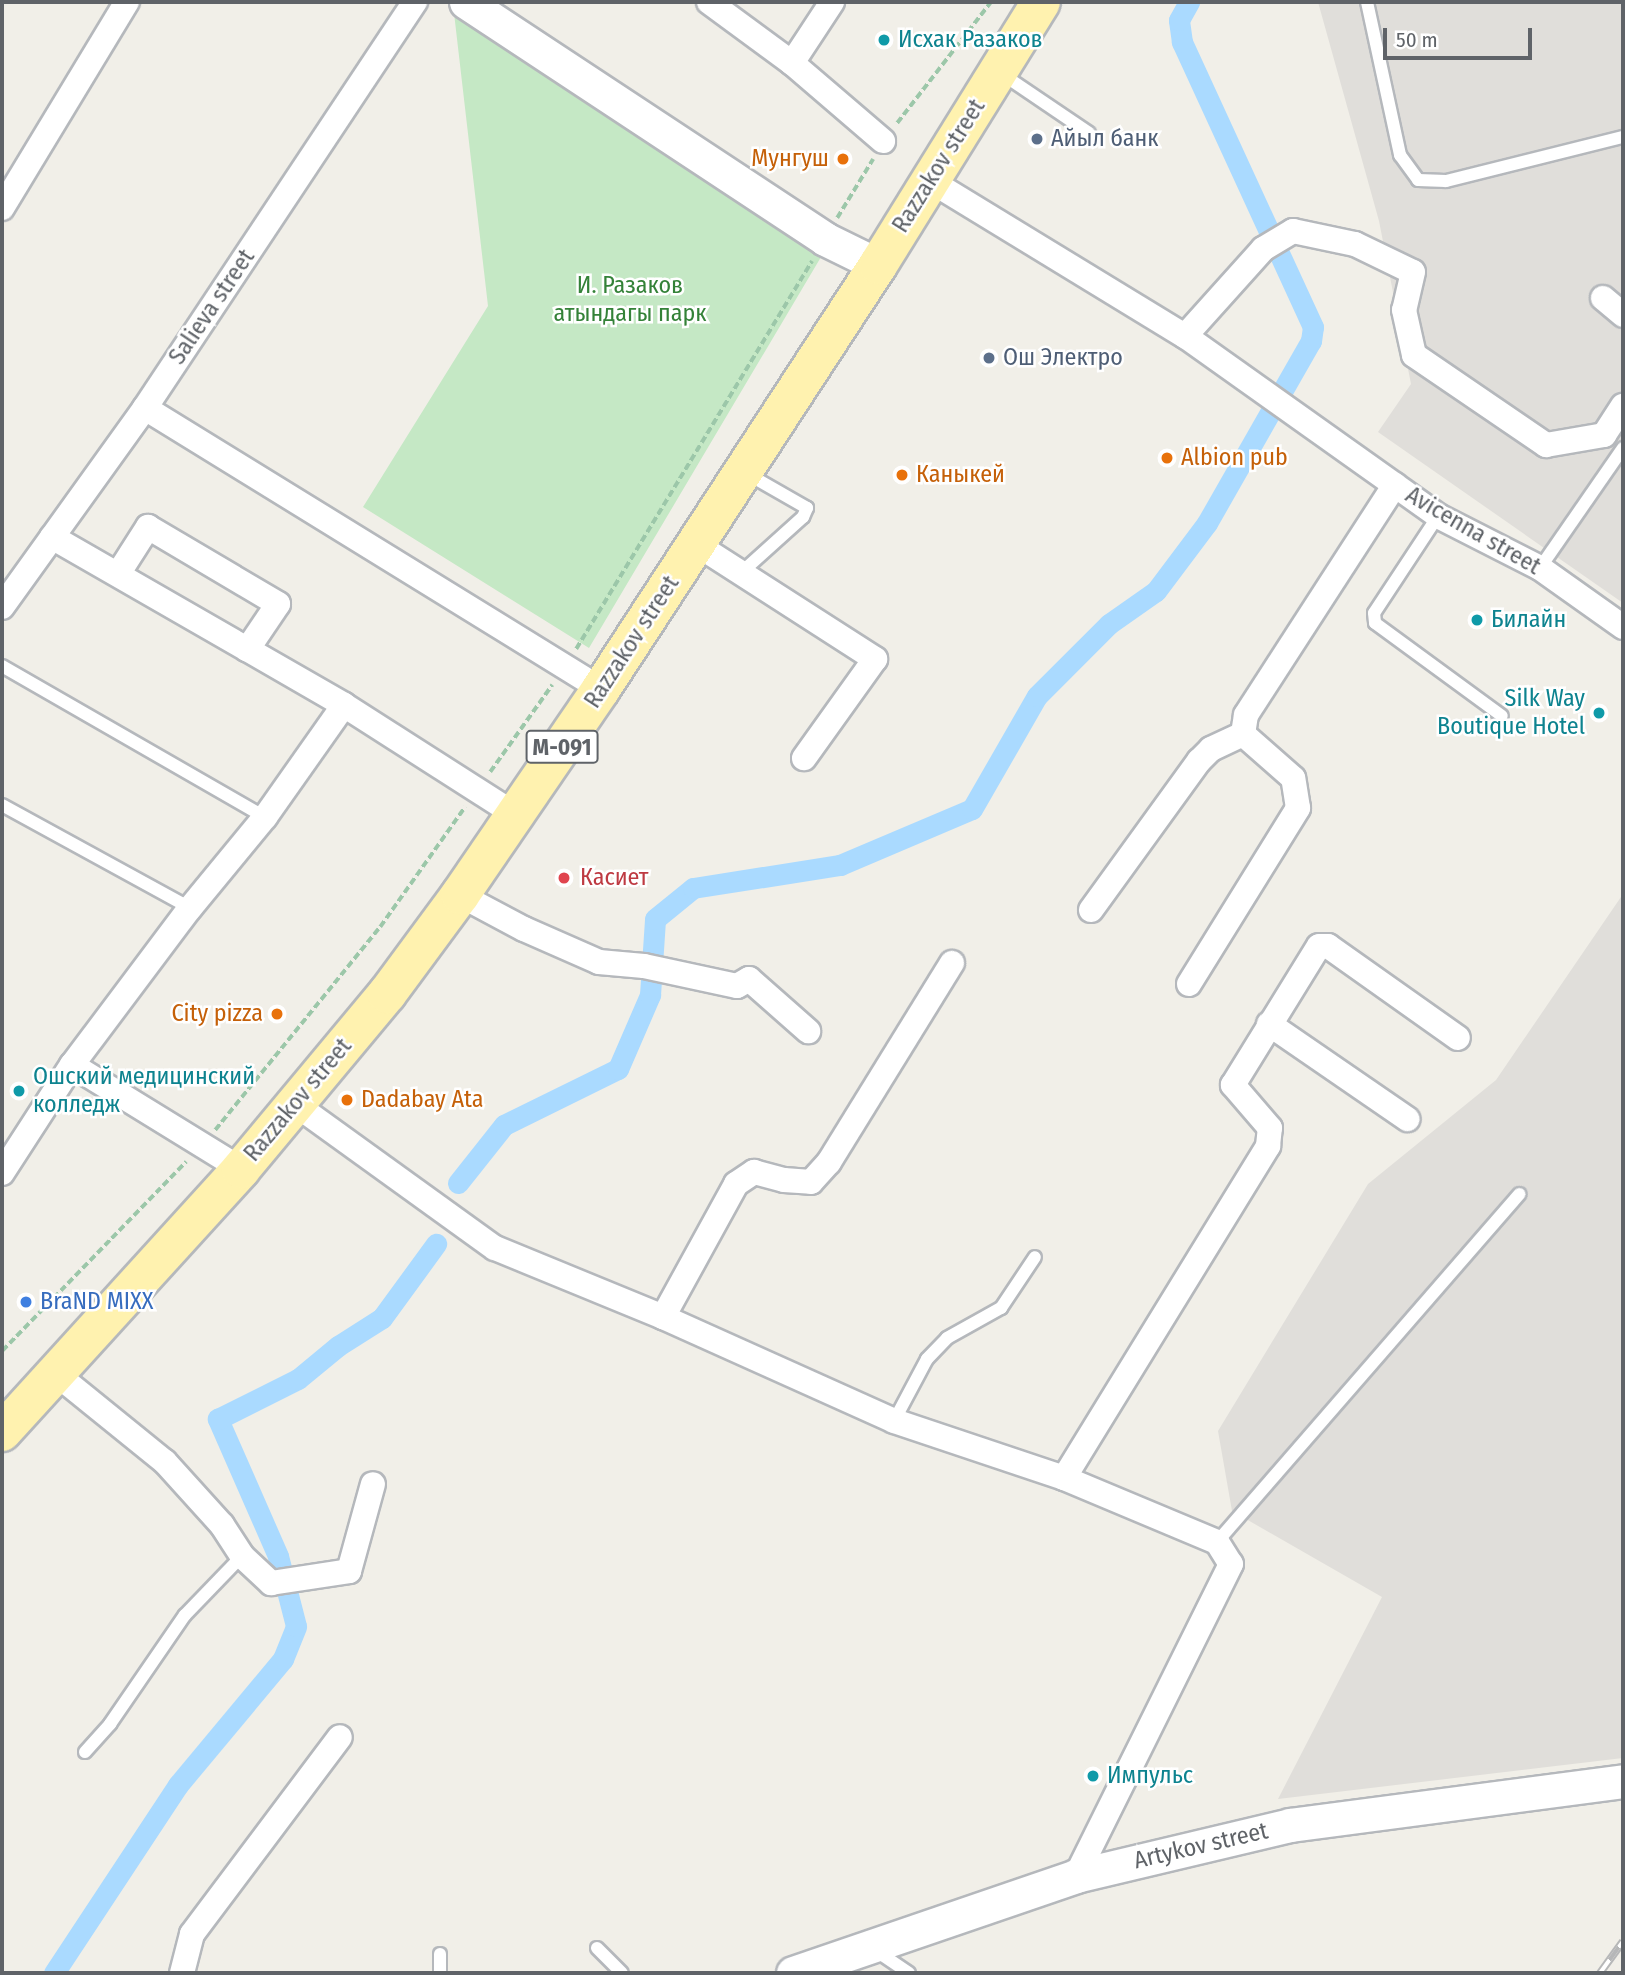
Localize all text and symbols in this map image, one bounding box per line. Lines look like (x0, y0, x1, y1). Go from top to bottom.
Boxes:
scale bar (1387, 14, 1536, 58)
place label: Исхак Разаков (898, 26, 1043, 54)
text: 50 m (1396, 27, 1438, 53)
marker: Исхак Разаков (876, 32, 892, 48)
street label: Razzakov street (886, 94, 992, 238)
place label: Айыл банк (1051, 125, 1158, 153)
marker: Айыл банк (1029, 131, 1045, 147)
place label: Мунгуш (751, 145, 829, 173)
marker: Мунгуш (835, 151, 851, 167)
street label: Salieva street (163, 244, 261, 370)
park label: И. Разаков атындагы парк (553, 272, 707, 328)
place label: Ош Электро (1003, 344, 1123, 372)
marker: Ош Электро (981, 350, 997, 366)
place label: Albion pub (1181, 444, 1288, 472)
marker: Albion pub (1159, 450, 1175, 466)
place label: Каныкей (916, 461, 1005, 489)
marker: Каныкей (894, 467, 910, 483)
street label: Avicenna street (1400, 481, 1546, 581)
street label: Razzakov street (578, 570, 686, 714)
place label: Билайн (1491, 606, 1566, 634)
marker: Билайн (1469, 612, 1485, 628)
place label: Silk Way Boutique Hotel (1437, 685, 1585, 741)
marker: Silk Way Boutique Hotel (1591, 705, 1607, 721)
road number: М-091 (525, 727, 599, 766)
place label: Касиет (580, 864, 649, 892)
marker: Касиет (554, 868, 574, 888)
place label: City pizza (171, 1000, 263, 1028)
marker: City pizza (269, 1006, 285, 1022)
street label: Razzakov street (238, 1032, 358, 1168)
place label: Ошский медицинский колледж (33, 1063, 255, 1119)
marker: Ошский медицинский колледж (11, 1083, 27, 1099)
place label: Dadabay Ata (361, 1086, 483, 1114)
marker: Dadabay Ata (339, 1092, 355, 1108)
place label: BraND MIXX (40, 1288, 153, 1316)
marker: BraND MIXX (18, 1294, 34, 1310)
place label: Импульс (1107, 1762, 1193, 1790)
marker: Импульс (1085, 1768, 1101, 1784)
street label: Artykov street (1131, 1817, 1271, 1875)

